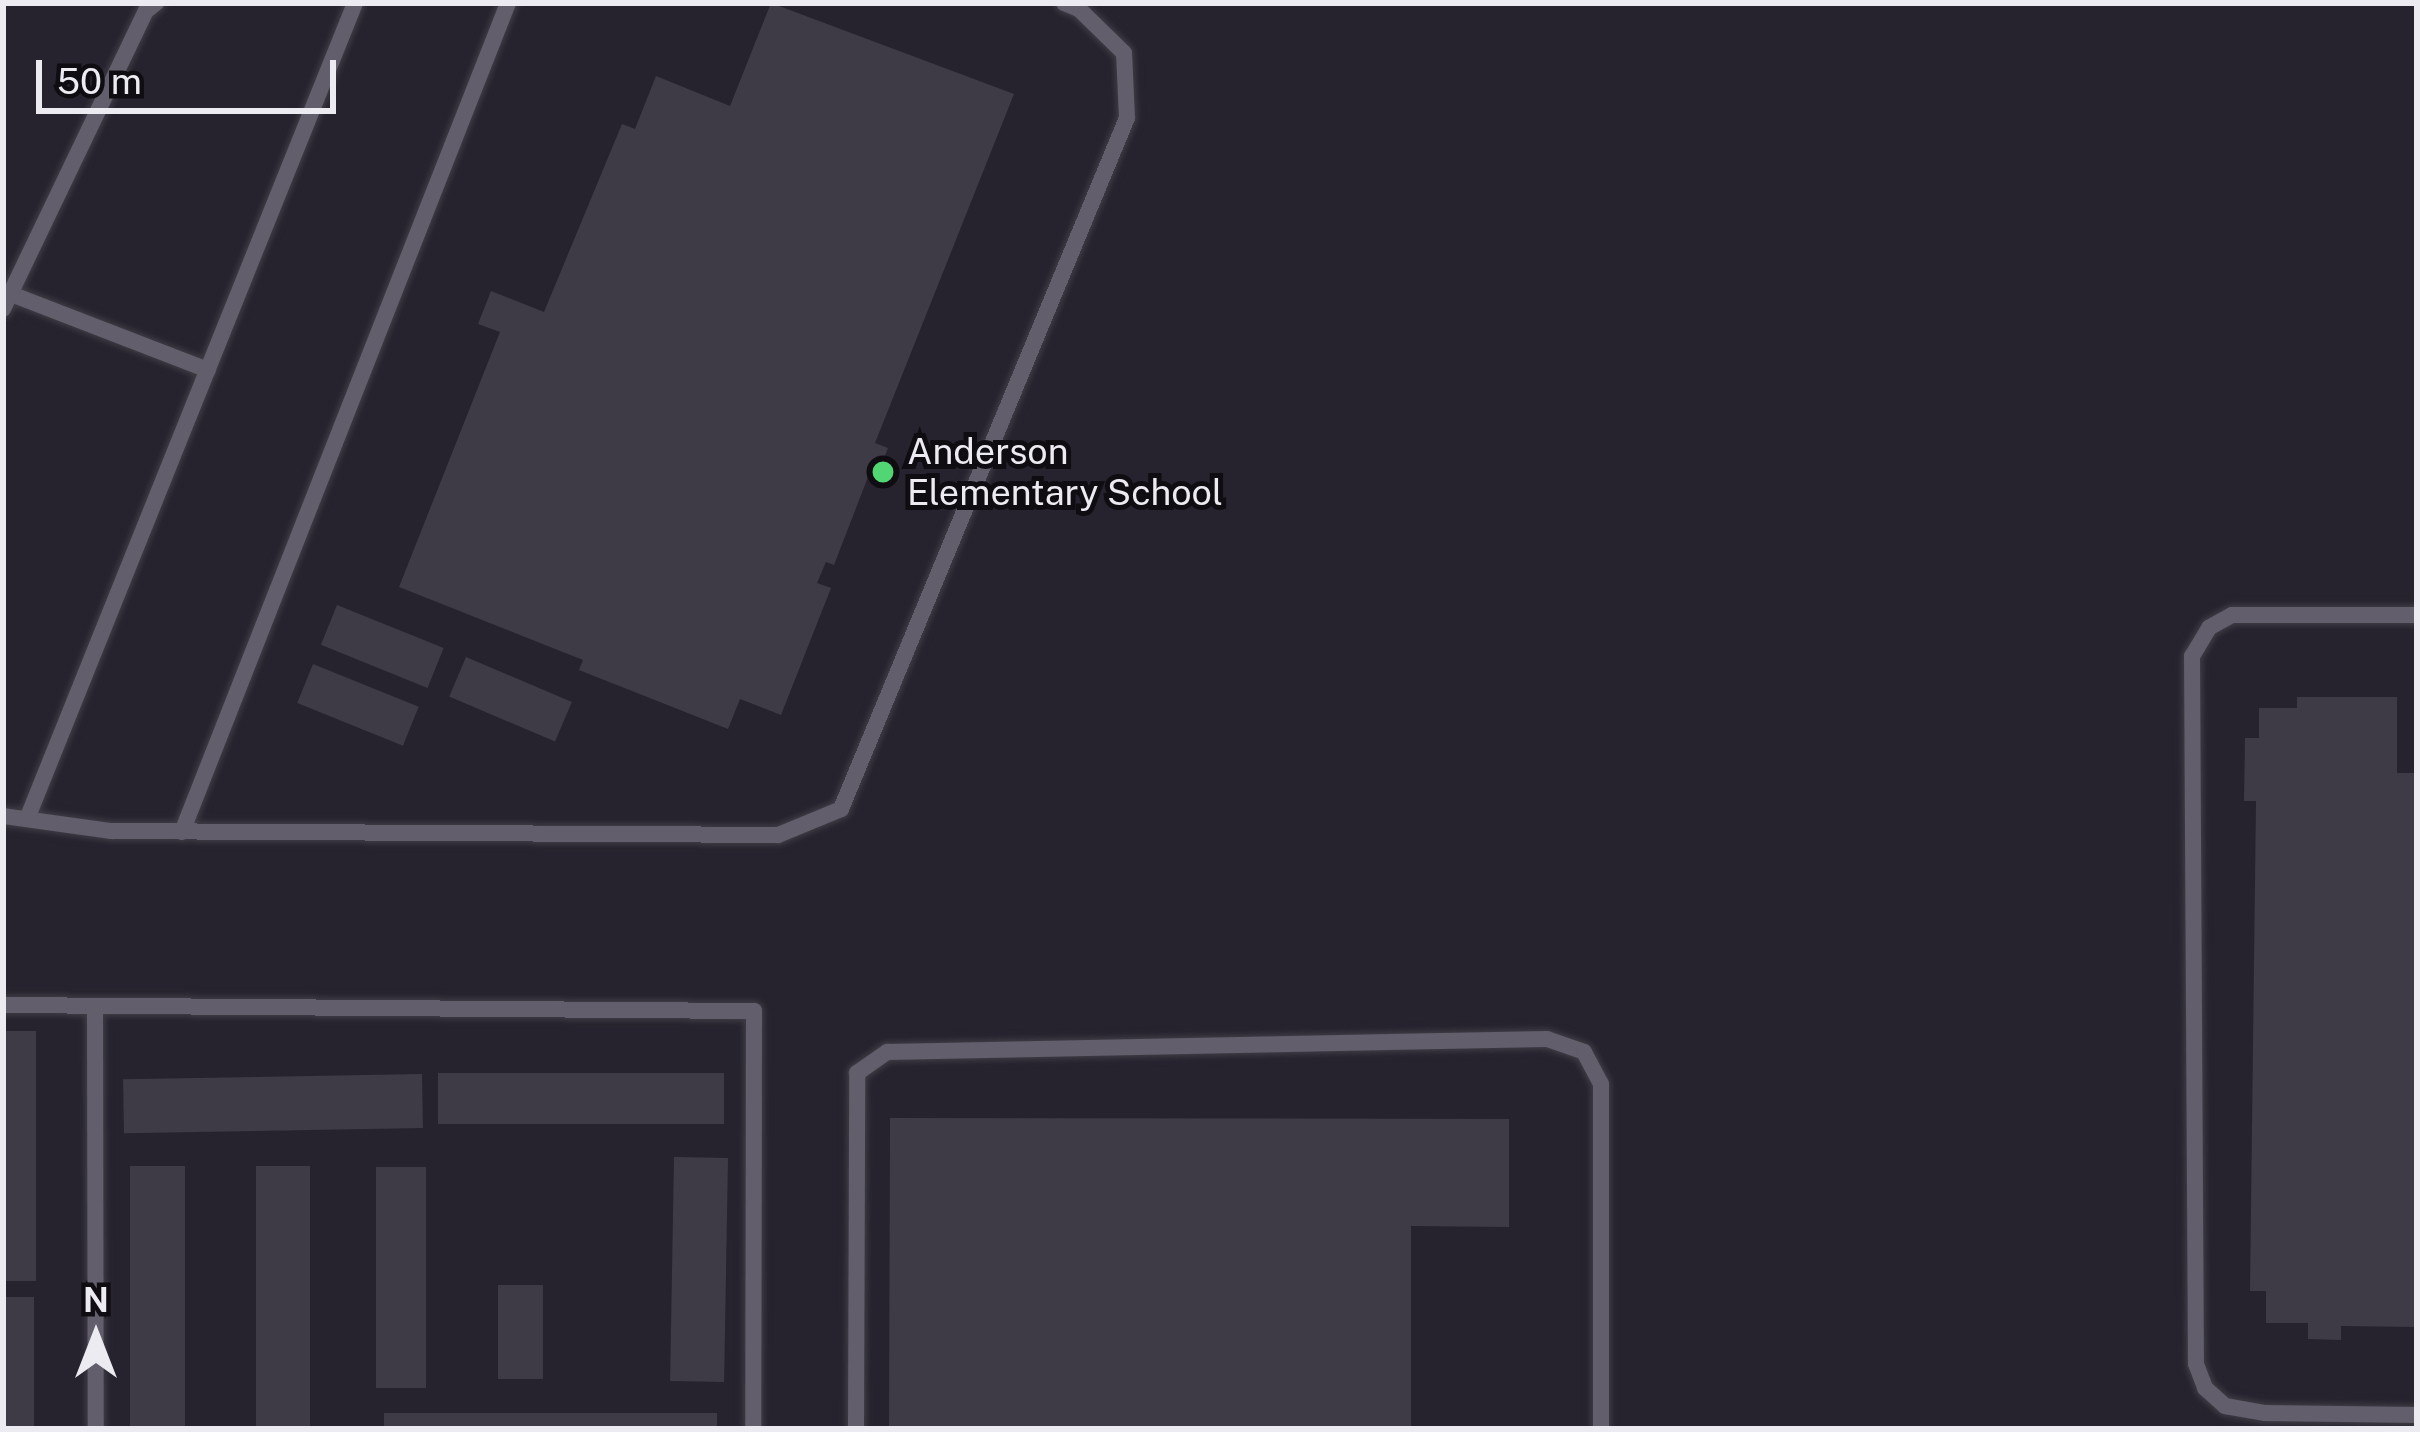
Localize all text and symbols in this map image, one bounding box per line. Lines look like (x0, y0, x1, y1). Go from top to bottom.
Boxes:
scale bar (42, 36, 342, 110)
text: 50 m (57, 60, 142, 102)
place label: Anderson Elementary School (907, 429, 1223, 514)
marker: Anderson Elementary School (870, 459, 896, 485)
north arrow (36, 1276, 156, 1396)
text: N (83, 1281, 109, 1319)

